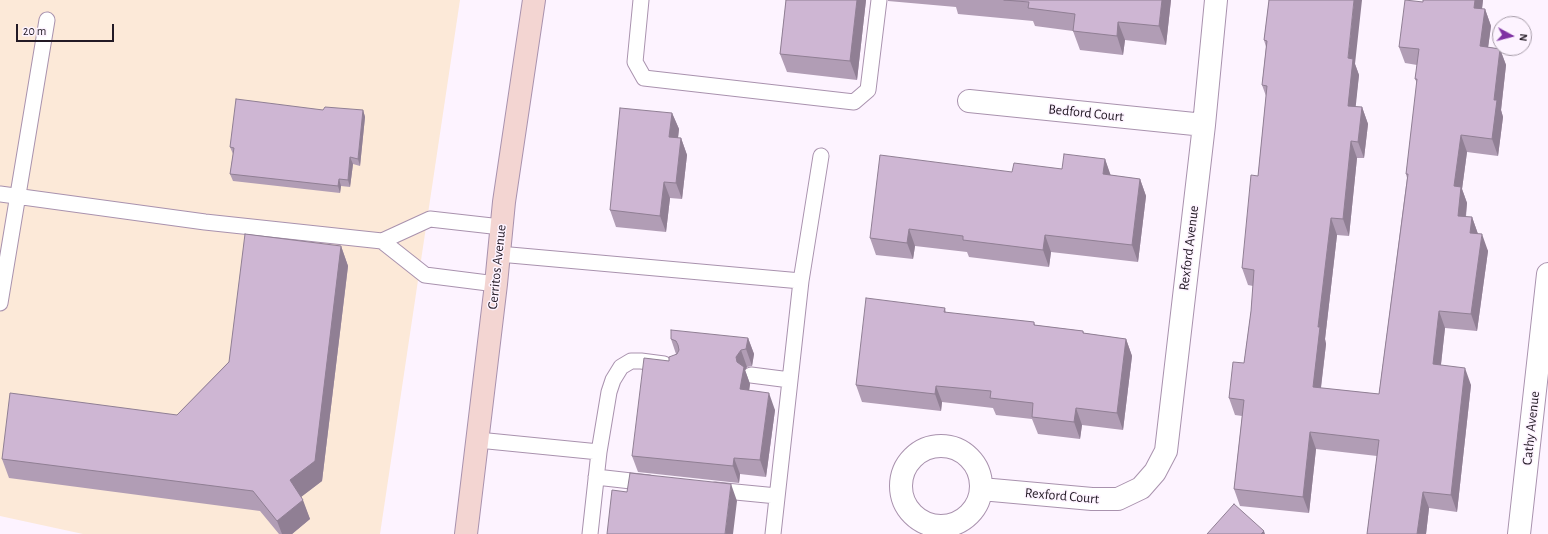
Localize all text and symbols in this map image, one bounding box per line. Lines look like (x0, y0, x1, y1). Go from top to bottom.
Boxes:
scale bar (18, 16, 116, 42)
north arrow (1492, 16, 1532, 56)
text: 20 m (23, 25, 46, 37)
text: N (1517, 33, 1529, 42)
street label: Bedford Court (1047, 101, 1125, 125)
street label: Rexford Avenue (1175, 205, 1203, 291)
street label: Cerritos Avenue (484, 224, 510, 310)
street label: Cathy Avenue (1519, 390, 1543, 466)
street label: Rexford Court (1024, 484, 1100, 508)

